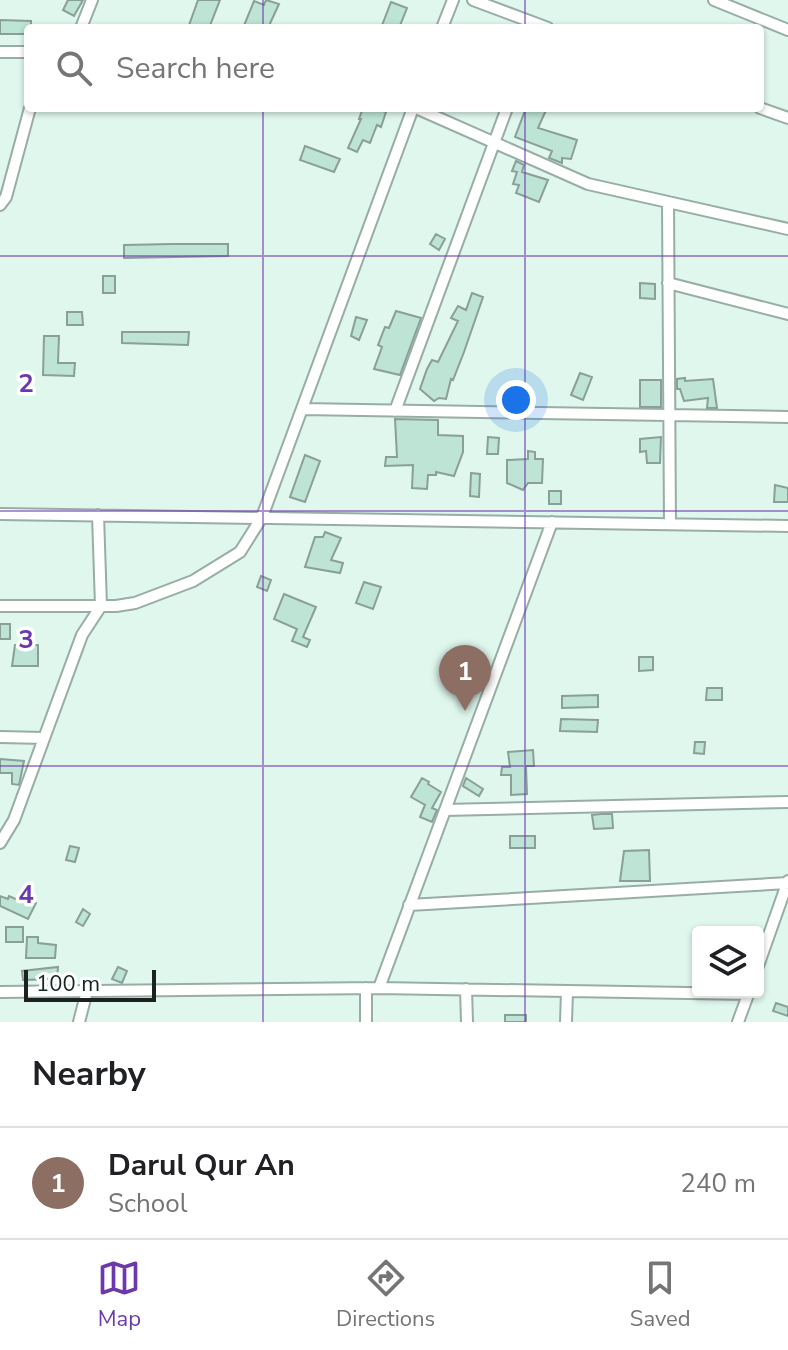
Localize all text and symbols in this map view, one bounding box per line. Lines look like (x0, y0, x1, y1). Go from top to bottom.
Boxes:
search box (24, 24, 764, 112)
icon: search (52, 46, 96, 90)
text: Search here (116, 48, 275, 89)
text: 2 (18, 366, 34, 401)
your location (496, 380, 536, 420)
text: 3 (18, 622, 34, 657)
pin: 1 (439, 645, 491, 711)
text: 4 (18, 877, 34, 912)
map controls (692, 926, 764, 998)
button: layers (692, 926, 764, 998)
scale bar (24, 966, 156, 1002)
text: 100 m (36, 969, 100, 999)
text: Nearby (32, 1051, 146, 1097)
text: Darul Qur An (108, 1145, 295, 1186)
text: 1 (50, 1166, 66, 1201)
text: 240 m (680, 1166, 756, 1201)
text: School (108, 1186, 187, 1221)
tab: Map (97, 1256, 141, 1334)
tab: Directions (336, 1256, 435, 1334)
tab: Saved (630, 1256, 691, 1334)

